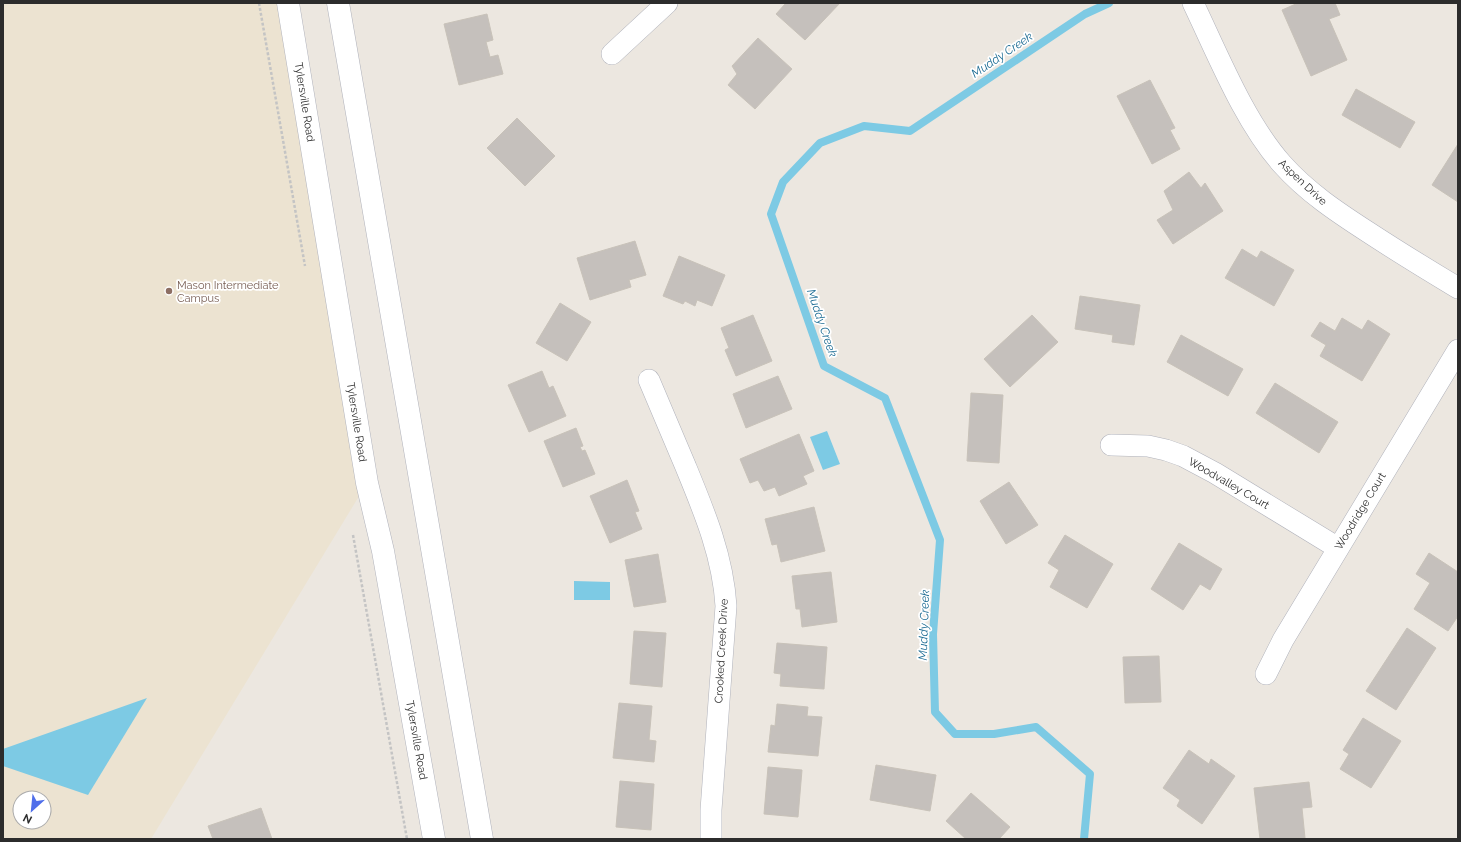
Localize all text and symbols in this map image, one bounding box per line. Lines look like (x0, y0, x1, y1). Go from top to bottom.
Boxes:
water label: Muddy Creek (969, 29, 1036, 81)
street label: Tylersville Road (292, 61, 317, 143)
street label: Aspen Drive (1276, 157, 1330, 208)
place label: Mason Intermediate Campus (177, 279, 279, 305)
marker: Mason Intermediate Campus (164, 286, 174, 296)
water label: Muddy Creek (804, 287, 840, 359)
street label: Tylersville Road (344, 381, 369, 463)
street label: Woodvalley Court (1186, 455, 1272, 512)
street label: Woodridge Court (1332, 470, 1389, 552)
water label: Muddy Creek (916, 589, 932, 661)
street label: Crooked Creek Drive (712, 598, 731, 704)
street label: Tylersville Road (403, 699, 430, 781)
north arrow (12, 790, 52, 830)
text: N (21, 811, 34, 826)

